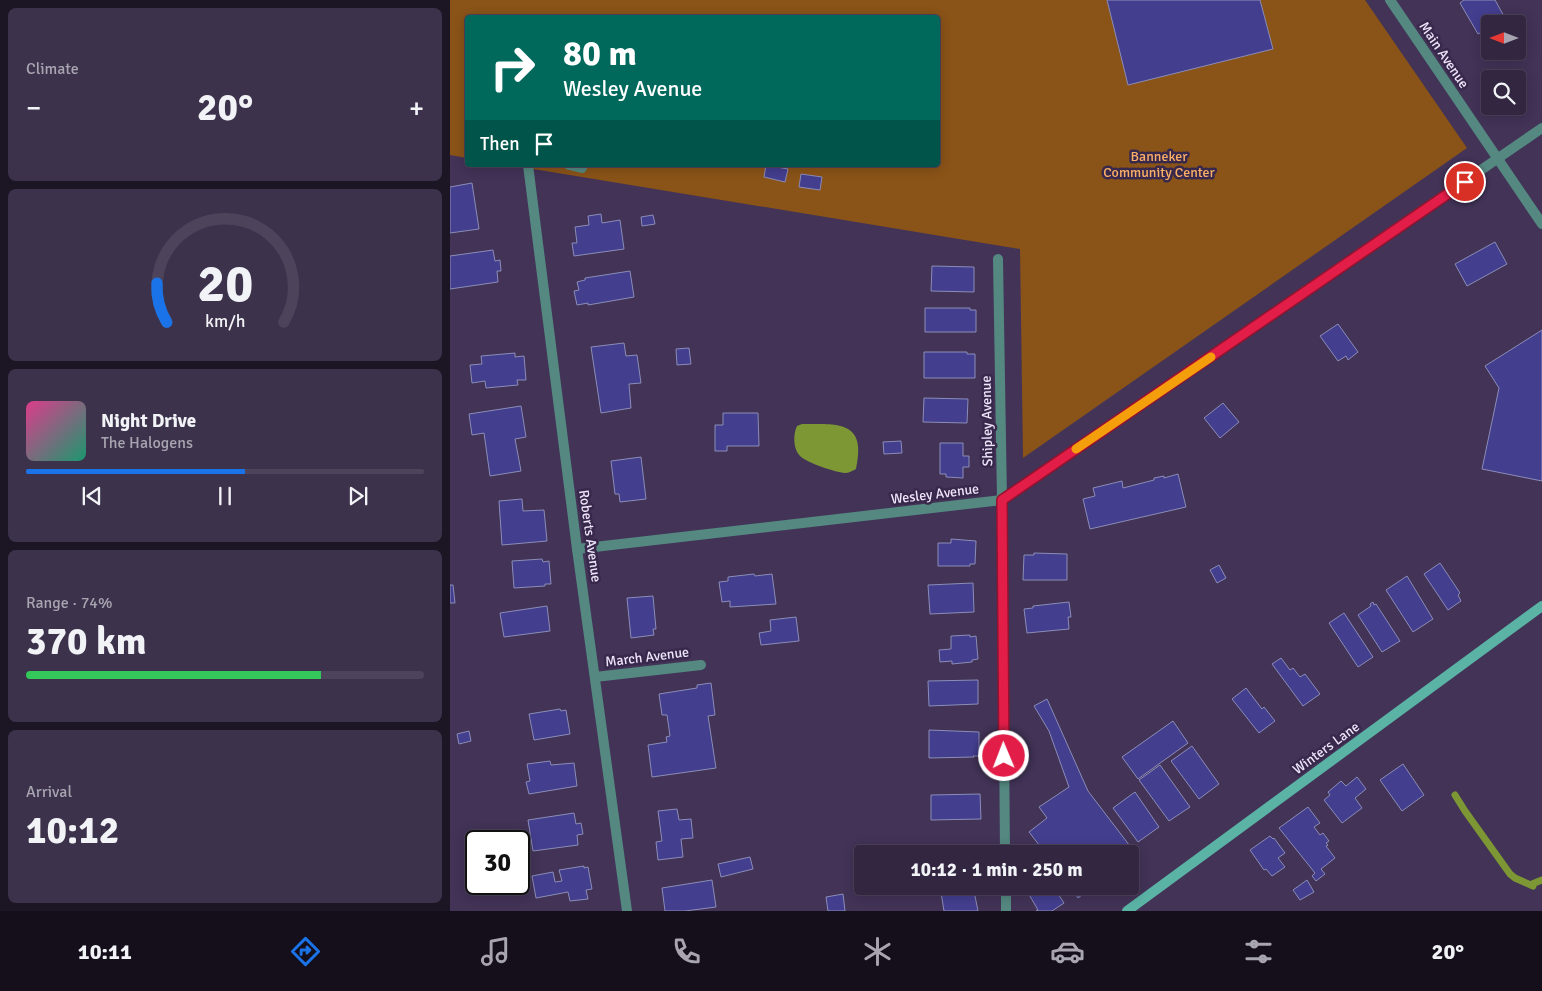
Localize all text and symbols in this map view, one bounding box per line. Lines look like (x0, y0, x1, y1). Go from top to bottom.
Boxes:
north arrow (1481, 15, 1526, 60)
map controls (1481, 15, 1526, 115)
street label: Main Avenue (1415, 18, 1473, 92)
text: 80 m (563, 32, 637, 75)
icon: right (480, 35, 545, 100)
text: Climate (26, 59, 79, 79)
button: search (1481, 70, 1526, 115)
text: Wesley Avenue (563, 75, 702, 102)
text: 20° (197, 84, 253, 131)
text: − (26, 91, 41, 125)
text: + (409, 91, 424, 125)
icon: arrive (530, 130, 558, 158)
text: Then (480, 132, 520, 156)
park label: Banneker Community Center (1103, 148, 1216, 181)
pin (1444, 161, 1486, 203)
icon: arrive (1451, 168, 1479, 196)
text: 20 (197, 252, 253, 316)
text: km/h (205, 310, 245, 332)
street label: Shipley Avenue (978, 375, 996, 467)
text: Night Drive (101, 409, 196, 433)
text: The Halogens (101, 433, 193, 453)
street label: Wesley Avenue (890, 480, 980, 508)
icon: previous (78, 482, 106, 510)
icon: pause (211, 482, 239, 510)
icon: next (344, 482, 372, 510)
street label: Roberts Avenue (575, 489, 605, 583)
text: Range · 74% (26, 593, 112, 613)
text: 370 km (26, 618, 147, 665)
street label: March Avenue (604, 643, 690, 671)
street label: Winters Lane (1289, 718, 1363, 778)
position arrow (977, 729, 1029, 781)
text: Arrival (26, 782, 72, 802)
text: 10:12 (26, 807, 119, 854)
speed limit sign: 30 (465, 830, 530, 895)
text: 10:12 · 1 min · 250 m (910, 858, 1083, 882)
icon: directions (288, 934, 323, 969)
icon: music (478, 934, 513, 969)
icon: phone (669, 934, 704, 969)
icon: climate (860, 934, 895, 969)
icon: car (1050, 934, 1085, 969)
icon: filters (1241, 934, 1276, 969)
text: 10:11 (78, 938, 132, 965)
text: 20° (1432, 938, 1464, 965)

